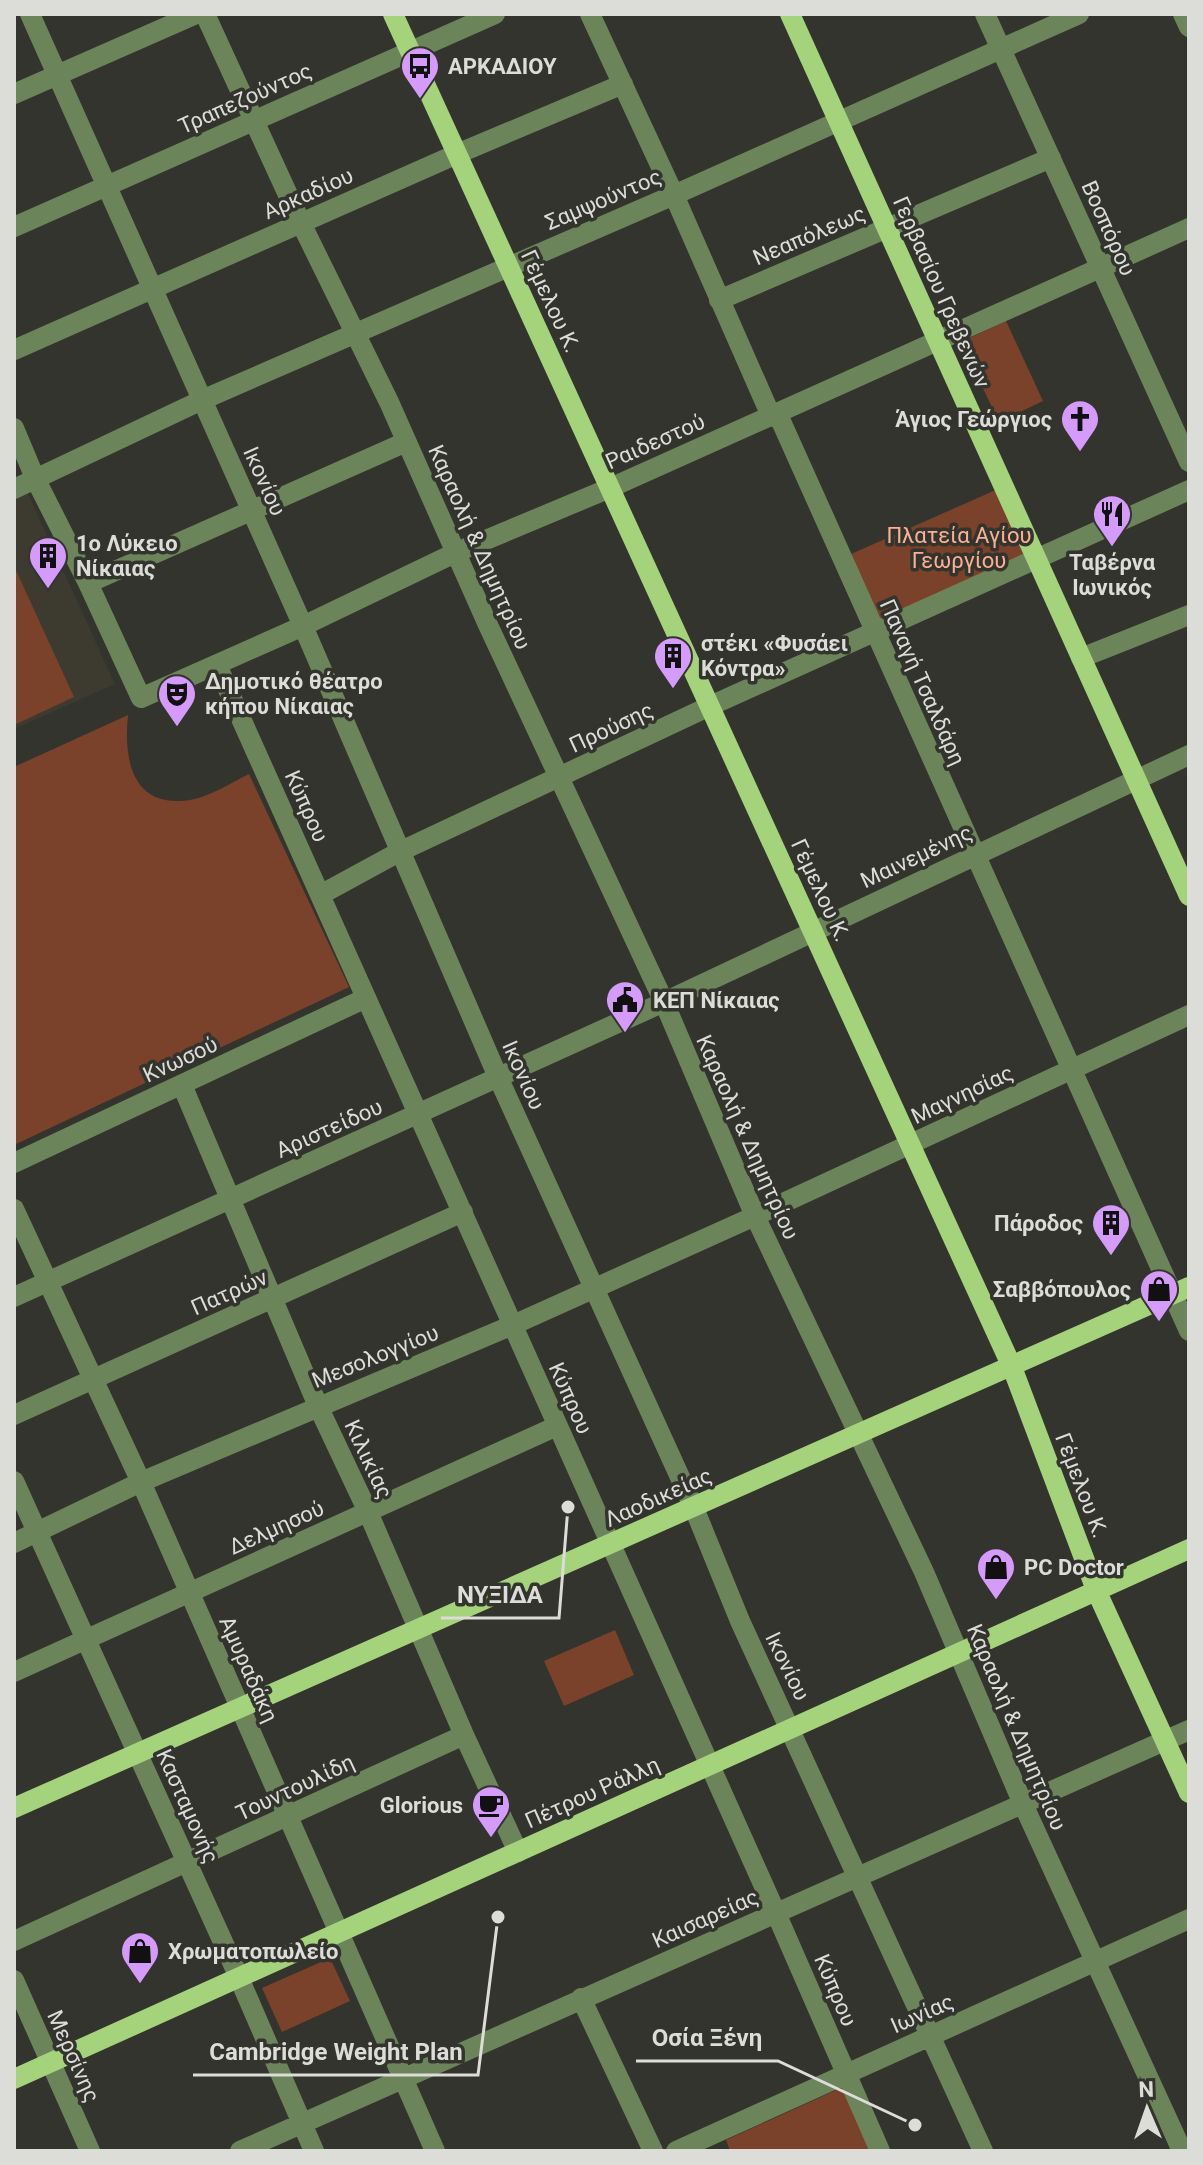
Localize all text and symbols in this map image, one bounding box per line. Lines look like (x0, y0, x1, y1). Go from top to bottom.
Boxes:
bus stop icon: ΑΡΚΑΔΙΟΥ (399, 45, 441, 100)
place label: ΑΡΚΑΔΙΟΥ (448, 54, 557, 79)
street label: Τραπεζούντος (175, 58, 316, 139)
street label: Αρκαδίου (259, 163, 357, 224)
street label: Σαμψούντος (541, 164, 665, 235)
street label: Βοσπόρου (1077, 177, 1141, 280)
street label: Γερβασίου Γρεβενών (888, 193, 995, 392)
street label: Νεαπόλεως (749, 201, 869, 270)
street label: Γέμελου Κ. (516, 246, 585, 356)
church icon: Άγιος Γεώργιος (1059, 398, 1101, 453)
place label: Άγιος Γεώργιος (895, 407, 1052, 432)
street label: Ραιδεστού (602, 408, 709, 474)
street label: Καραολή & Δημητρίου (423, 441, 536, 653)
street label: Ικονίου (238, 443, 291, 520)
restaurant icon: Ταβέρνα Ιωνικός (1091, 493, 1133, 548)
park label: Πλατεία Αγίου Γεωργίου (886, 523, 1032, 573)
place label: 1ο Λύκειο Νίκαιας (76, 531, 178, 581)
building icon: 1ο Λύκειο Νίκαιας (27, 535, 69, 590)
place label: Ταβέρνα Ιωνικός (1069, 550, 1156, 600)
street label: Παναγή Τσαλδάρη (875, 595, 970, 769)
place label: στέκι «Φυσάει Κόντρα» (701, 631, 848, 681)
building icon: στέκι «Φυσάει Κόντρα» (652, 635, 694, 690)
place label: Δημοτικό θέατρο κήπου Νίκαιας (205, 669, 383, 719)
theatre icon: Δημοτικό θέατρο κήπου Νίκαιας (156, 673, 198, 728)
street label: Προύσης (565, 697, 657, 758)
street label: Κύπρου (280, 767, 333, 846)
street label: Μαινεμένης (856, 820, 976, 893)
street label: Γέμελου Κ. (786, 835, 855, 945)
public building icon: ΚΕΠ Νίκαιας (604, 979, 646, 1034)
place label: ΚΕΠ Νίκαιας (653, 988, 780, 1013)
street label: Κνωσού (139, 1031, 221, 1088)
street label: Καραολή & Δημητρίου (691, 1031, 804, 1243)
street label: Ικονίου (497, 1037, 550, 1114)
street label: Μαγνησίας (907, 1060, 1017, 1129)
street label: Αριστείδου (272, 1094, 386, 1163)
building icon: Πάροδος (1090, 1202, 1132, 1257)
place label: Πάροδος (994, 1211, 1083, 1236)
street label: Πατρών (187, 1264, 272, 1320)
shop icon: Σαββόπουλος (1138, 1268, 1180, 1323)
place label: Σαββόπουλος (993, 1277, 1131, 1302)
street label: Μεσολογγίου (308, 1320, 442, 1393)
street label: Κύπρου (544, 1359, 597, 1438)
street label: Κιλικίας (339, 1416, 398, 1503)
street label: Γέμελου Κ. (1050, 1429, 1113, 1541)
street label: Λαοδικείας (601, 1463, 716, 1532)
street label: Δελμησού (225, 1495, 328, 1560)
shop icon: PC Doctor (975, 1546, 1017, 1601)
place label: PC Doctor (1024, 1555, 1124, 1580)
callout: ΝΥΞΙΔΑ (441, 1570, 559, 1618)
text: ΝΥΞΙΔΑ (457, 1581, 544, 1609)
street label: Αμυραδάκη (214, 1612, 283, 1726)
street label: Καραολή & Δημητρίου (962, 1620, 1071, 1834)
street label: Ικονίου (760, 1628, 815, 1704)
street label: Κασταμονής (151, 1745, 224, 1867)
street label: Τουντουλίδη (232, 1749, 358, 1826)
street label: Πέτρου Ράλλη (521, 1752, 663, 1833)
cafe icon: Glorious (470, 1784, 512, 1839)
place label: Glorious (380, 1793, 463, 1818)
street label: Καισαρείας (648, 1884, 762, 1953)
shop icon: Χρωματοπωλείο (119, 1930, 161, 1985)
place label: Χρωματοπωλείο (168, 1939, 338, 1964)
street label: Κύπρου (809, 1950, 862, 2030)
street label: Ιωνίας (887, 1989, 957, 2038)
street label: Μερσίνης (42, 2006, 105, 2106)
callout: Οσία Ξένη (636, 2013, 778, 2061)
text: Οσία Ξένη (652, 2024, 762, 2052)
callout: Cambridge Weight Plan (193, 2027, 478, 2075)
text: Cambridge Weight Plan (209, 2038, 463, 2066)
north arrow (1107, 2069, 1187, 2149)
text: N (1138, 2077, 1155, 2102)

